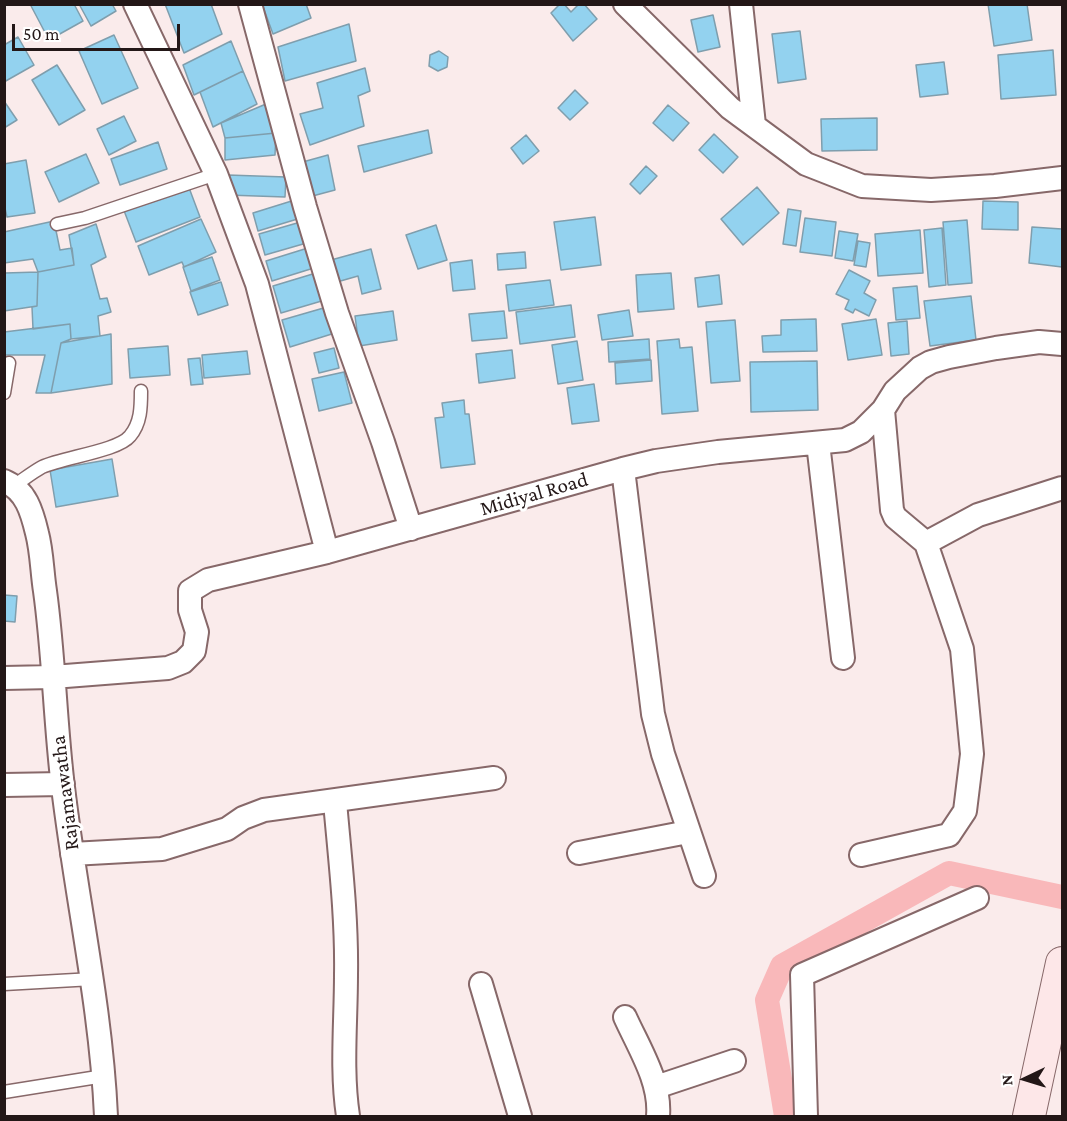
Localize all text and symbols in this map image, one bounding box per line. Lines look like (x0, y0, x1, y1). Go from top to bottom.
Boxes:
scale bar (15, 12, 183, 50)
text: 50 m (23, 24, 60, 44)
street label: Midiyal Road (477, 467, 591, 521)
street label: Rajamawatha (45, 734, 85, 852)
north arrow (995, 1049, 1055, 1109)
text: N (998, 1074, 1015, 1086)

